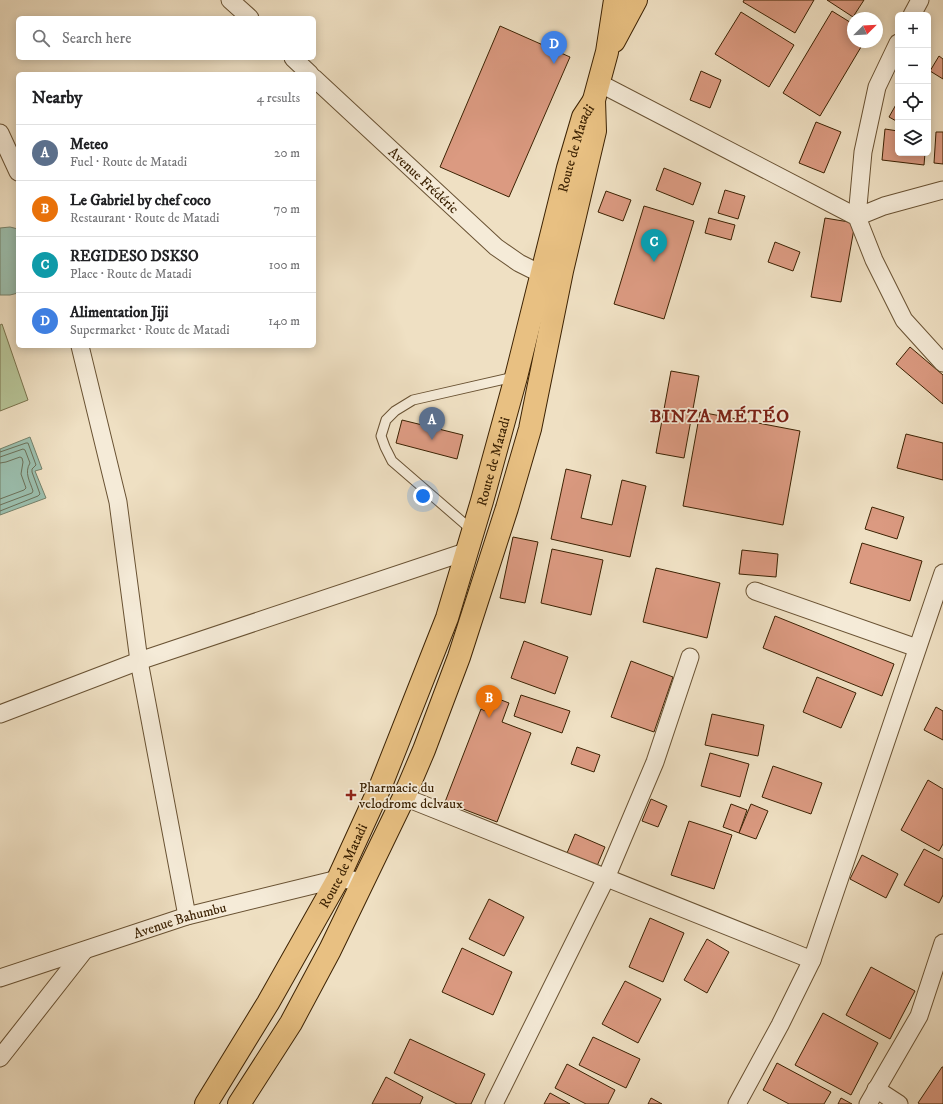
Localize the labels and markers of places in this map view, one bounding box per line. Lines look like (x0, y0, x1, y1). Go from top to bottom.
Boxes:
pin: D (541, 31, 567, 64)
pin: C (641, 229, 667, 262)
pin: A (419, 407, 445, 440)
pin: B (476, 685, 502, 718)
place label: Pharmacie du velodrome delvaux (358, 779, 463, 813)
marker: Pharmacie du velodrome delvaux (346, 790, 356, 800)

